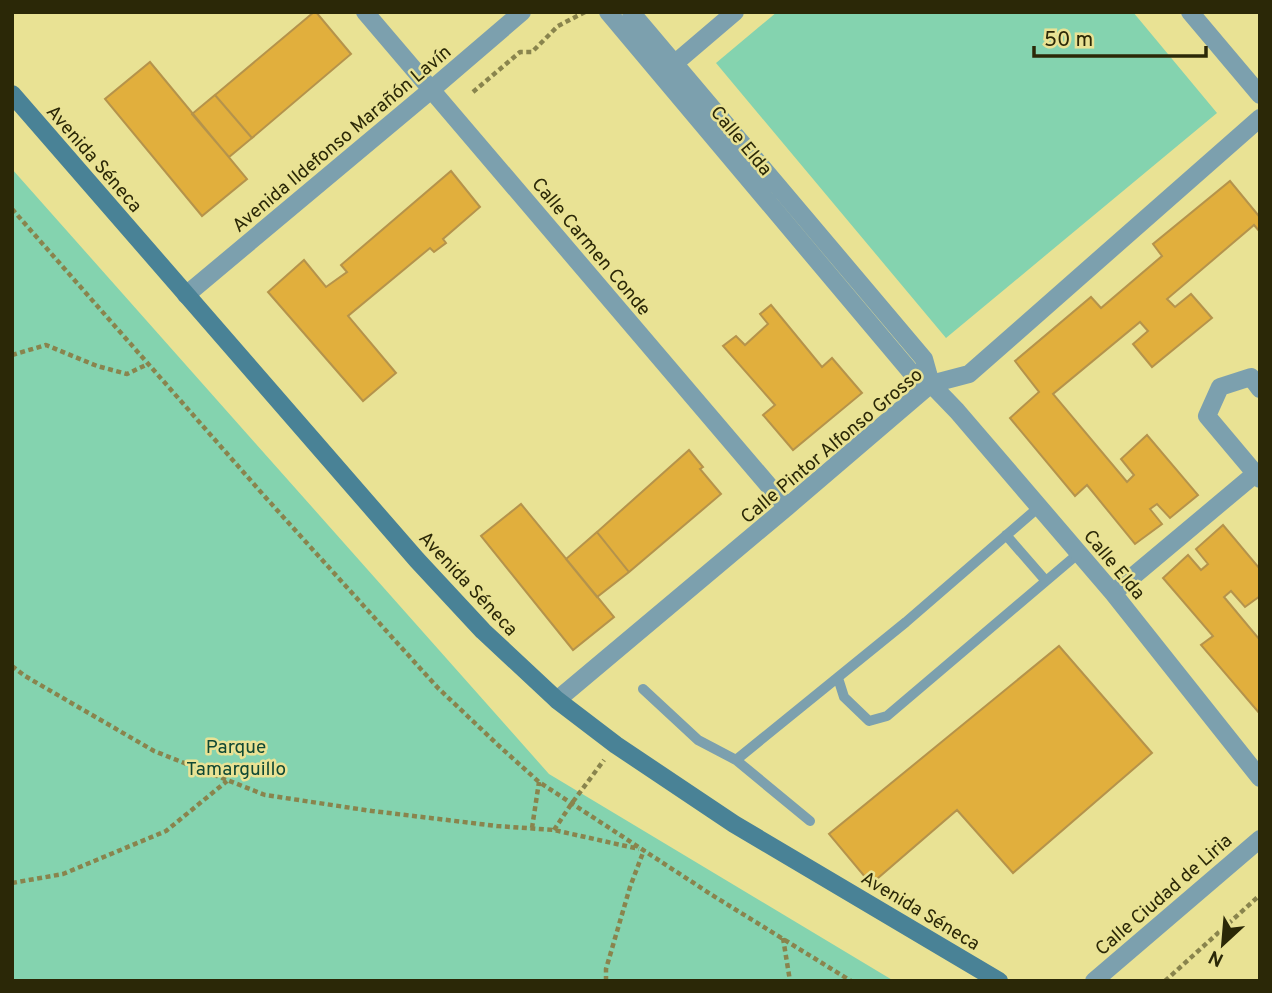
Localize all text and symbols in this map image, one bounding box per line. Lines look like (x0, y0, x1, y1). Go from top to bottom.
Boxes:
scale bar (1034, 14, 1206, 58)
text: 50 m (1044, 27, 1093, 54)
street label: Avenida Ildefonso Marañón Lavín (228, 41, 457, 238)
street label: Avenida Séneca (40, 101, 147, 218)
street label: Calle Elda (704, 101, 777, 181)
street label: Calle Carmen Conde (526, 173, 655, 321)
street label: Calle Pintor Alfonso Grosso (736, 363, 928, 530)
street label: Calle Elda (1077, 525, 1150, 605)
street label: Avenida Séneca (413, 527, 522, 642)
park label: Parque Tamarguillo (186, 736, 286, 782)
street label: Calle Ciudad de Liria (1091, 829, 1238, 962)
street label: Avenida Séneca (856, 867, 984, 957)
north arrow (1188, 909, 1258, 979)
text: N (1205, 944, 1228, 971)

